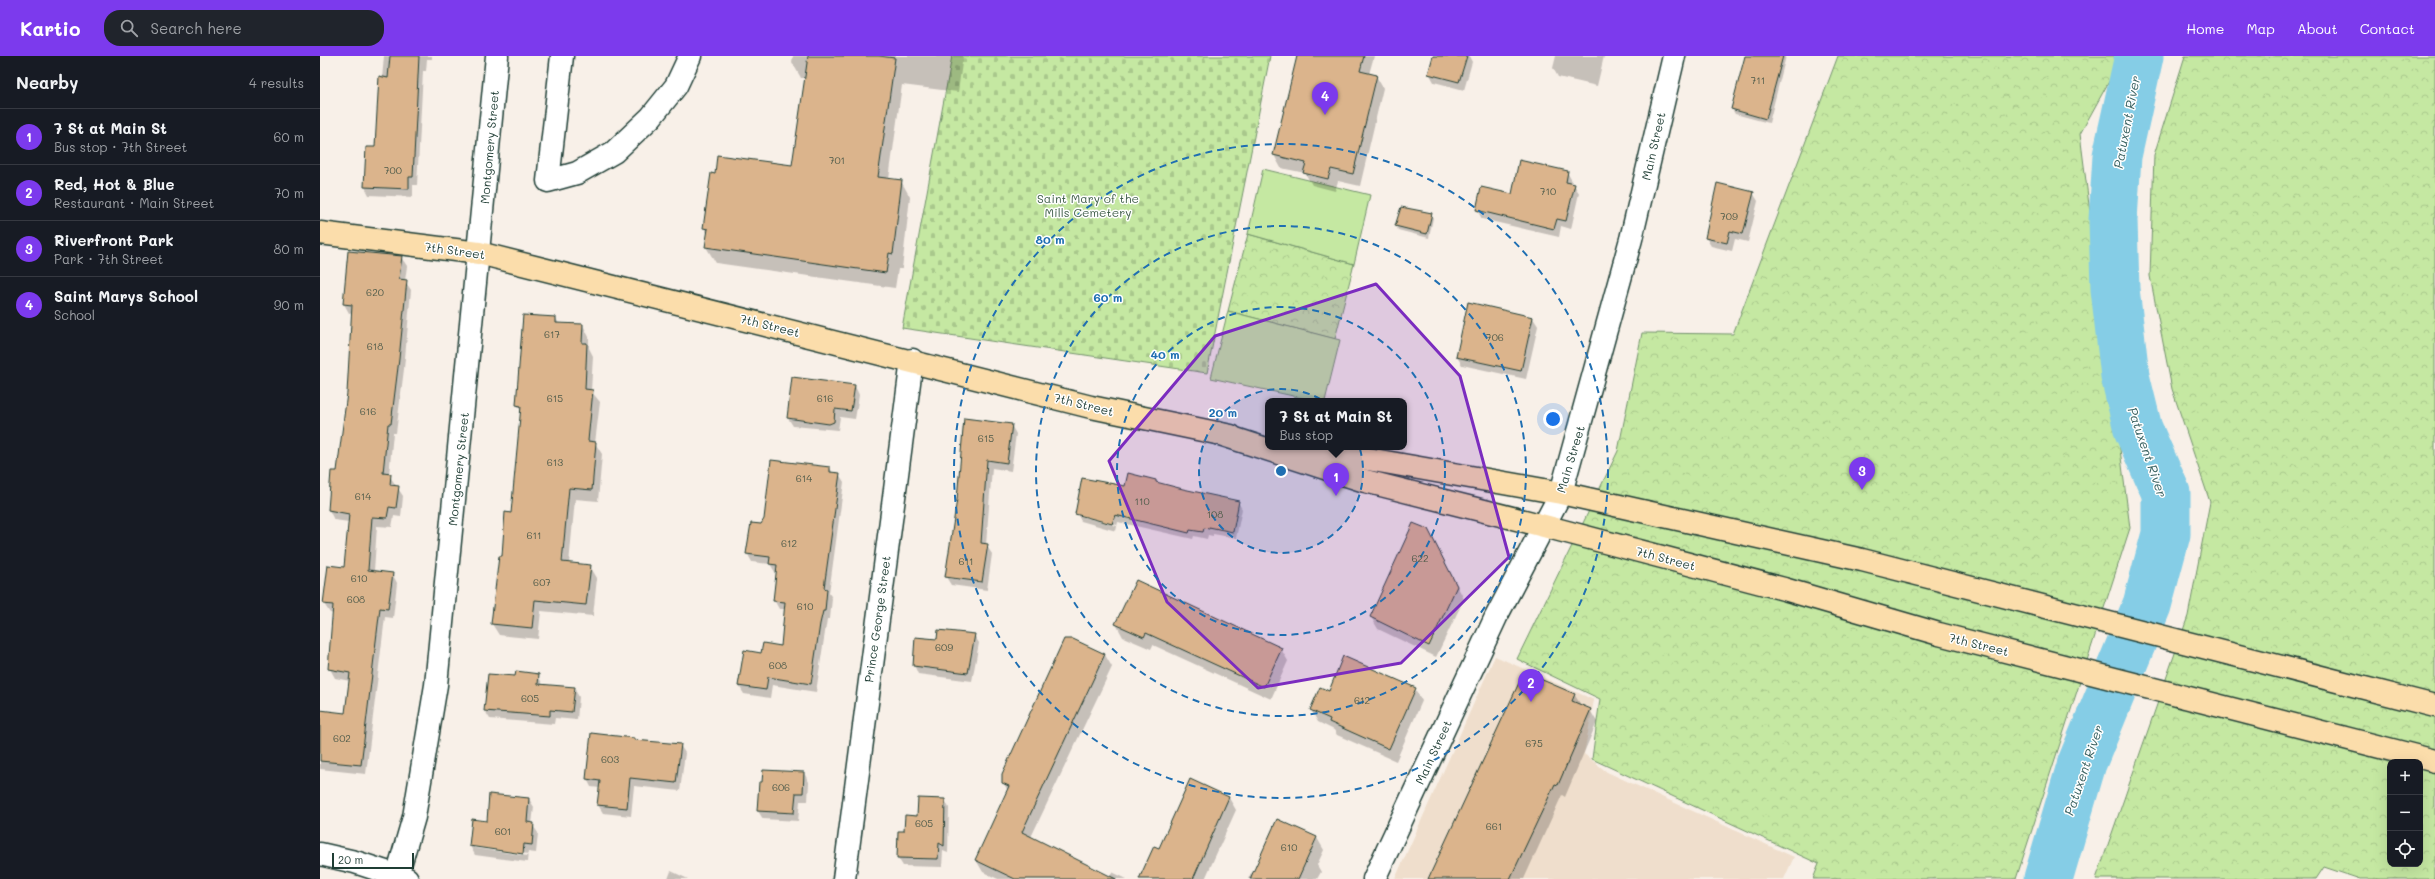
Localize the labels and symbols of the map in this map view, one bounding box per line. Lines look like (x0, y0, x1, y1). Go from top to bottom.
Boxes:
house number: 711 (1751, 73, 1765, 87)
water label: Patuxent River (2109, 74, 2143, 170)
pin: 4 (1312, 82, 1338, 115)
street label: Montgomery Street (476, 90, 502, 204)
street label: Main Street (1637, 110, 1669, 182)
house number: 701 (829, 153, 845, 167)
house number: 700 (384, 163, 402, 177)
house number: 710 (1540, 184, 1556, 198)
park label: Saint Mary of the Mills Cemetery (1037, 190, 1139, 220)
house number: 709 (1720, 209, 1738, 223)
text: 80 m (1035, 231, 1065, 247)
street label: 7th Street (424, 238, 486, 262)
house number: 620 (366, 285, 384, 299)
text: 60 m (1094, 289, 1122, 305)
street label: 7th Street (739, 310, 801, 340)
house number: 617 (544, 327, 560, 341)
house number: 706 (1486, 330, 1504, 344)
house number: 618 (367, 339, 383, 353)
text: 40 m (1150, 346, 1180, 362)
street label: 7th Street (1053, 389, 1115, 419)
house number: 615 (547, 391, 563, 405)
house number: 616 (817, 391, 833, 405)
house number: 616 (360, 404, 376, 418)
text: 20 m (1209, 404, 1237, 420)
water label: Patuxent River (2125, 405, 2172, 500)
your location (1543, 409, 1563, 429)
street label: Montgomery Street (444, 411, 472, 527)
street label: Main Street (1552, 423, 1588, 495)
house number: 615 (978, 431, 994, 445)
house number: 613 (547, 455, 563, 469)
pin: 3 (1849, 457, 1875, 490)
pin: 1 (1323, 463, 1349, 496)
centre of rings (1274, 464, 1288, 478)
house number: 614 (796, 471, 812, 485)
house number: 614 (355, 489, 371, 503)
house number: 110 (1134, 494, 1150, 508)
house number: 108 (1207, 507, 1223, 521)
house number: 611 (527, 528, 541, 542)
house number: 612 (781, 536, 797, 550)
street label: 7th Street (1635, 542, 1697, 574)
house number: 622 (1411, 551, 1429, 565)
house number: 611 (959, 554, 973, 568)
street label: Prince George Street (860, 555, 894, 683)
house number: 610 (351, 571, 367, 585)
house number: 607 (533, 575, 551, 589)
house number: 608 (347, 592, 365, 606)
house number: 610 (797, 599, 813, 613)
street label: 7th Street (1948, 629, 2010, 659)
house number: 609 (935, 640, 953, 654)
house number: 608 (769, 658, 787, 672)
pin: 2 (1518, 669, 1544, 702)
house number: 605 (521, 691, 539, 705)
house number: 612 (1354, 693, 1370, 707)
street label: Main Street (1411, 717, 1455, 787)
water label: Patuxent River (2060, 722, 2107, 817)
house number: 602 (333, 731, 351, 745)
house number: 675 (1525, 736, 1543, 750)
house number: 603 (601, 752, 619, 766)
house number: 606 (772, 780, 790, 794)
house number: 605 (915, 816, 933, 830)
house number: 661 (1486, 819, 1502, 833)
house number: 601 (495, 824, 511, 838)
house number: 610 (1281, 840, 1297, 854)
scale bar (332, 851, 414, 870)

